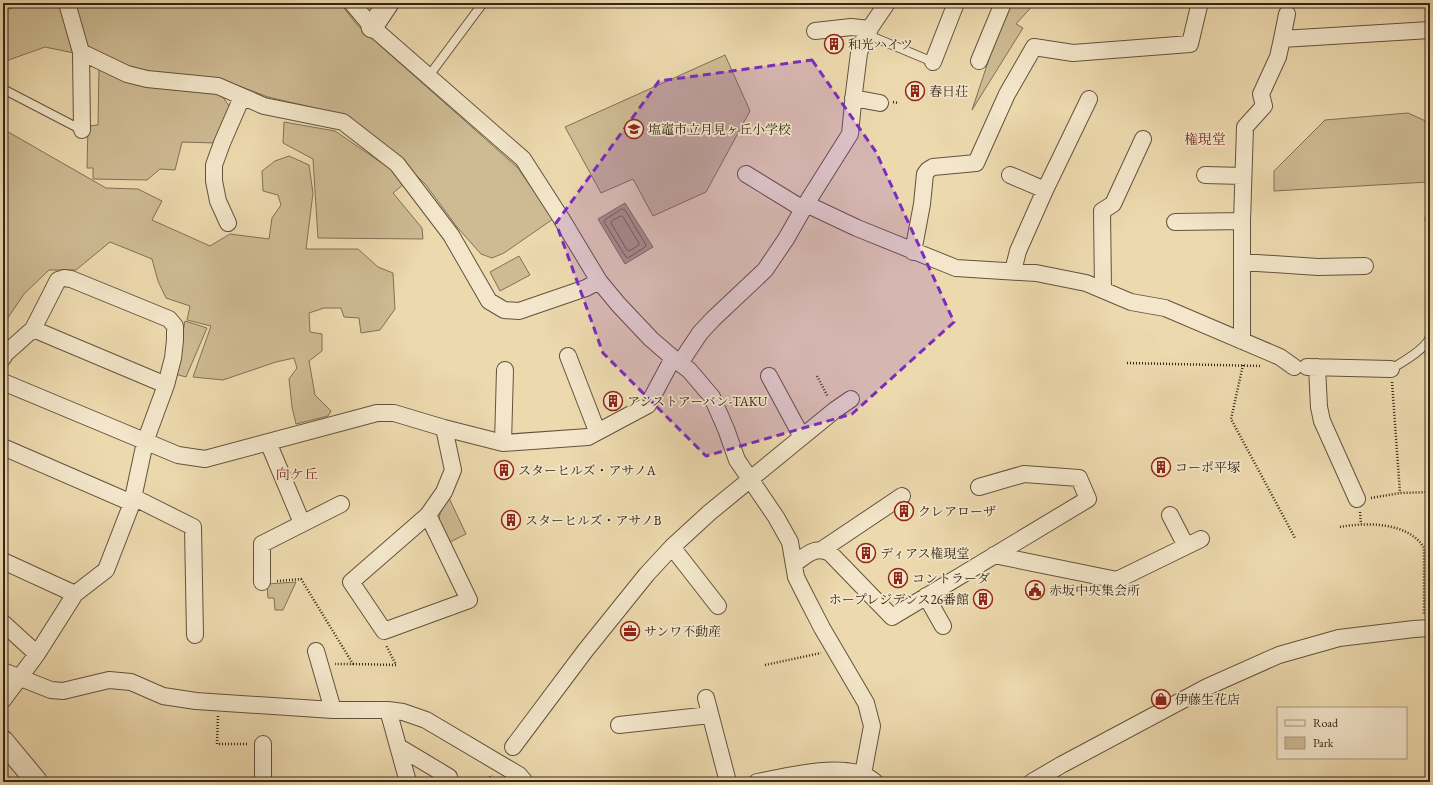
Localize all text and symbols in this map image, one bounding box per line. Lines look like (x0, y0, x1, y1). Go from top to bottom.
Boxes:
building icon: 和光ハイツ (823, 33, 845, 55)
place label: 和光ハイツ (848, 36, 913, 53)
building icon: 春日荘 (904, 80, 926, 102)
place label: 春日荘 (929, 83, 968, 100)
school or university icon: 塩竈市立月見ヶ丘小学校 (623, 118, 645, 140)
place label: 塩竈市立月見ヶ丘小学校 (648, 121, 791, 138)
district label: 権現堂 (1184, 130, 1226, 148)
building icon: アシストアーバン-TAKU (602, 390, 624, 412)
place label: アシストアーバン-TAKU (627, 393, 768, 410)
building icon: コーポ平塚 (1150, 456, 1172, 478)
building icon: スターヒルズ・アサノA (493, 459, 515, 481)
place label: コーポ平塚 (1175, 459, 1240, 476)
place label: スターヒルズ・アサノA (518, 462, 657, 479)
district label: 向ケ丘 (276, 465, 318, 483)
building icon: クレアローザ (893, 500, 915, 522)
place label: クレアローザ (918, 503, 996, 520)
building icon: スターヒルズ・アサノB (500, 509, 522, 531)
place label: スターヒルズ・アサノB (525, 512, 662, 529)
building icon: ディアス権現堂 (855, 542, 877, 564)
place label: ディアス権現堂 (880, 545, 969, 562)
building icon: コントラーダ (887, 567, 909, 589)
place label: コントラーダ (912, 570, 990, 587)
public building icon: 赤坂中央集会所 (1024, 579, 1046, 601)
place label: 赤坂中央集会所 (1049, 582, 1140, 599)
building icon: ホープレジデンス26番館 (972, 588, 994, 610)
place label: ホープレジデンス26番館 (829, 591, 969, 608)
office icon: サンワ不動産 (619, 620, 641, 642)
place label: サンワ不動産 (644, 623, 721, 640)
shop icon: 伊藤生花店 (1150, 688, 1172, 710)
place label: 伊藤生花店 (1175, 691, 1240, 708)
legend (1277, 707, 1407, 759)
text: Road (1313, 715, 1339, 731)
text: Park (1313, 735, 1334, 751)

